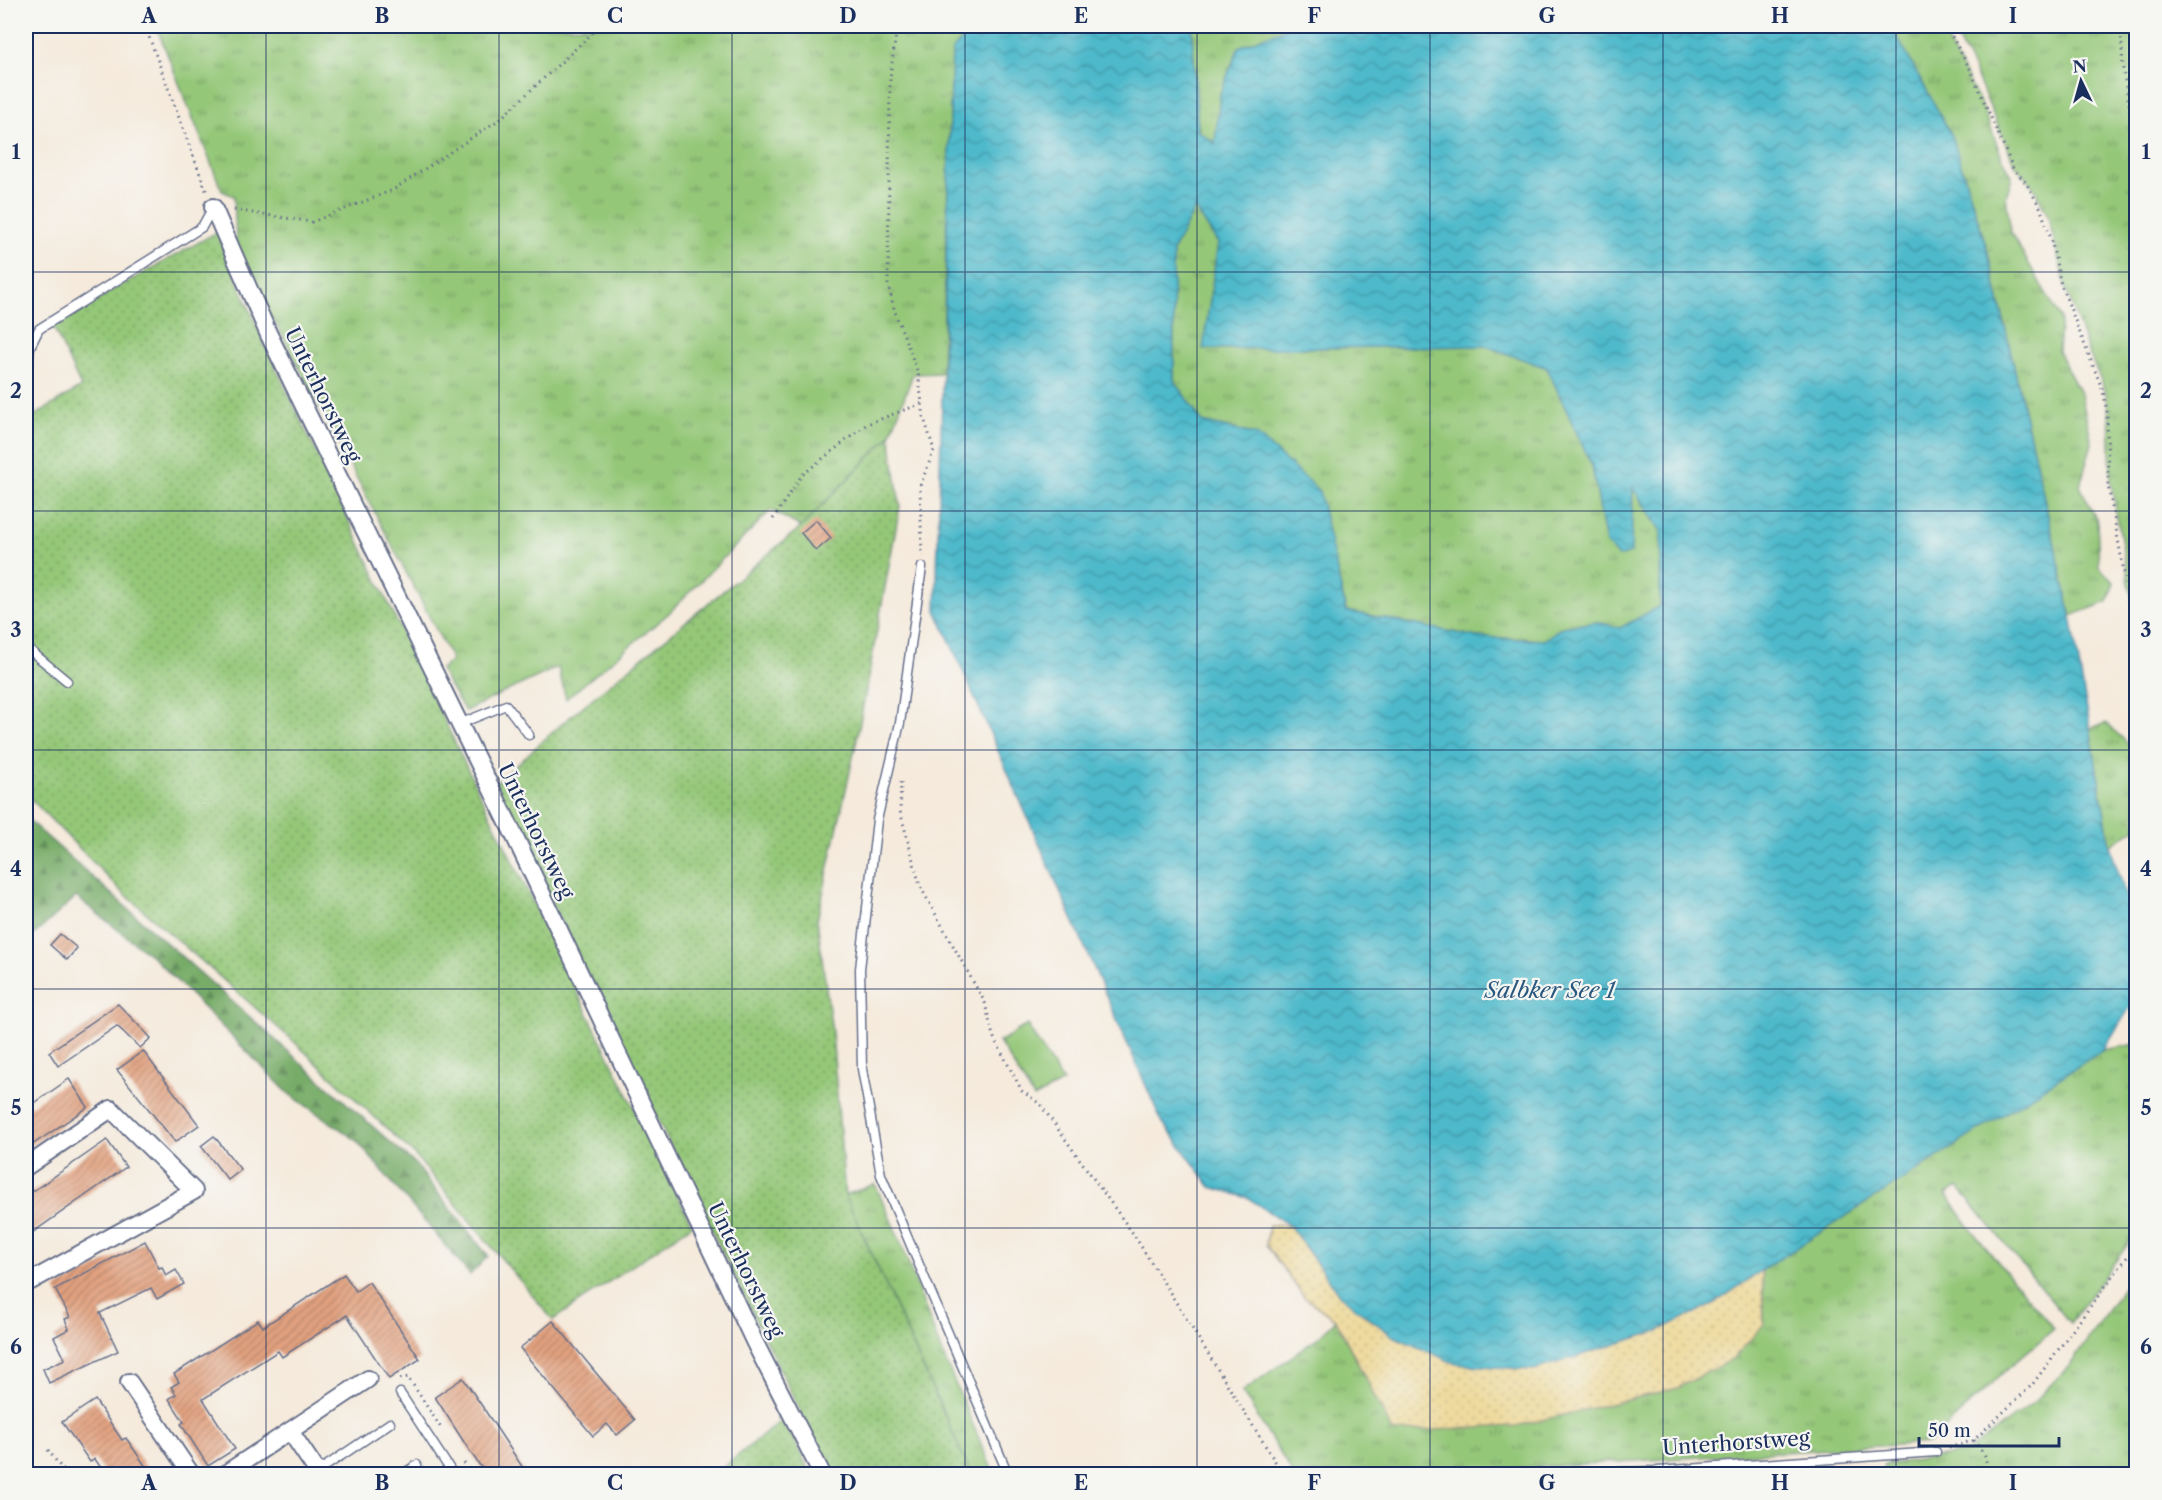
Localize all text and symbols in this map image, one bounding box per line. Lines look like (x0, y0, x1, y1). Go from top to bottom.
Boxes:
text: A (140, 4, 157, 28)
text: B (375, 4, 390, 28)
text: C (607, 4, 623, 28)
text: D (839, 4, 857, 28)
text: E (1074, 4, 1088, 28)
text: F (1307, 4, 1321, 28)
text: G (1539, 4, 1556, 28)
text: H (1771, 4, 1789, 28)
text: I (2009, 4, 2017, 28)
north arrow (2051, 51, 2111, 111)
text: N (2072, 55, 2088, 77)
text: 1 (12, 140, 21, 164)
text: 1 (2142, 140, 2151, 164)
street label: Unterhorstweg (280, 323, 367, 468)
text: 2 (10, 379, 22, 403)
text: 2 (2140, 379, 2152, 403)
text: 3 (10, 618, 22, 642)
text: 3 (2140, 618, 2152, 642)
street label: Unterhorstweg (493, 759, 580, 904)
text: 4 (10, 857, 22, 881)
text: 4 (2140, 857, 2152, 881)
water label: Salbker See 1 (1483, 977, 1616, 1004)
text: 5 (10, 1096, 22, 1120)
text: 5 (2140, 1096, 2152, 1120)
street label: Unterhorstweg (703, 1198, 790, 1343)
text: 6 (10, 1335, 22, 1359)
text: 6 (2140, 1335, 2152, 1359)
scale bar (1919, 1410, 2058, 1448)
text: 50 m (1928, 1420, 1971, 1442)
street label: Unterhorstweg (1661, 1425, 1811, 1460)
text: A (140, 1471, 157, 1495)
text: B (375, 1471, 390, 1495)
text: C (607, 1471, 623, 1495)
text: D (839, 1471, 857, 1495)
text: E (1074, 1471, 1088, 1495)
text: F (1307, 1471, 1321, 1495)
text: G (1539, 1471, 1556, 1495)
text: H (1771, 1471, 1789, 1495)
text: I (2009, 1471, 2017, 1495)

